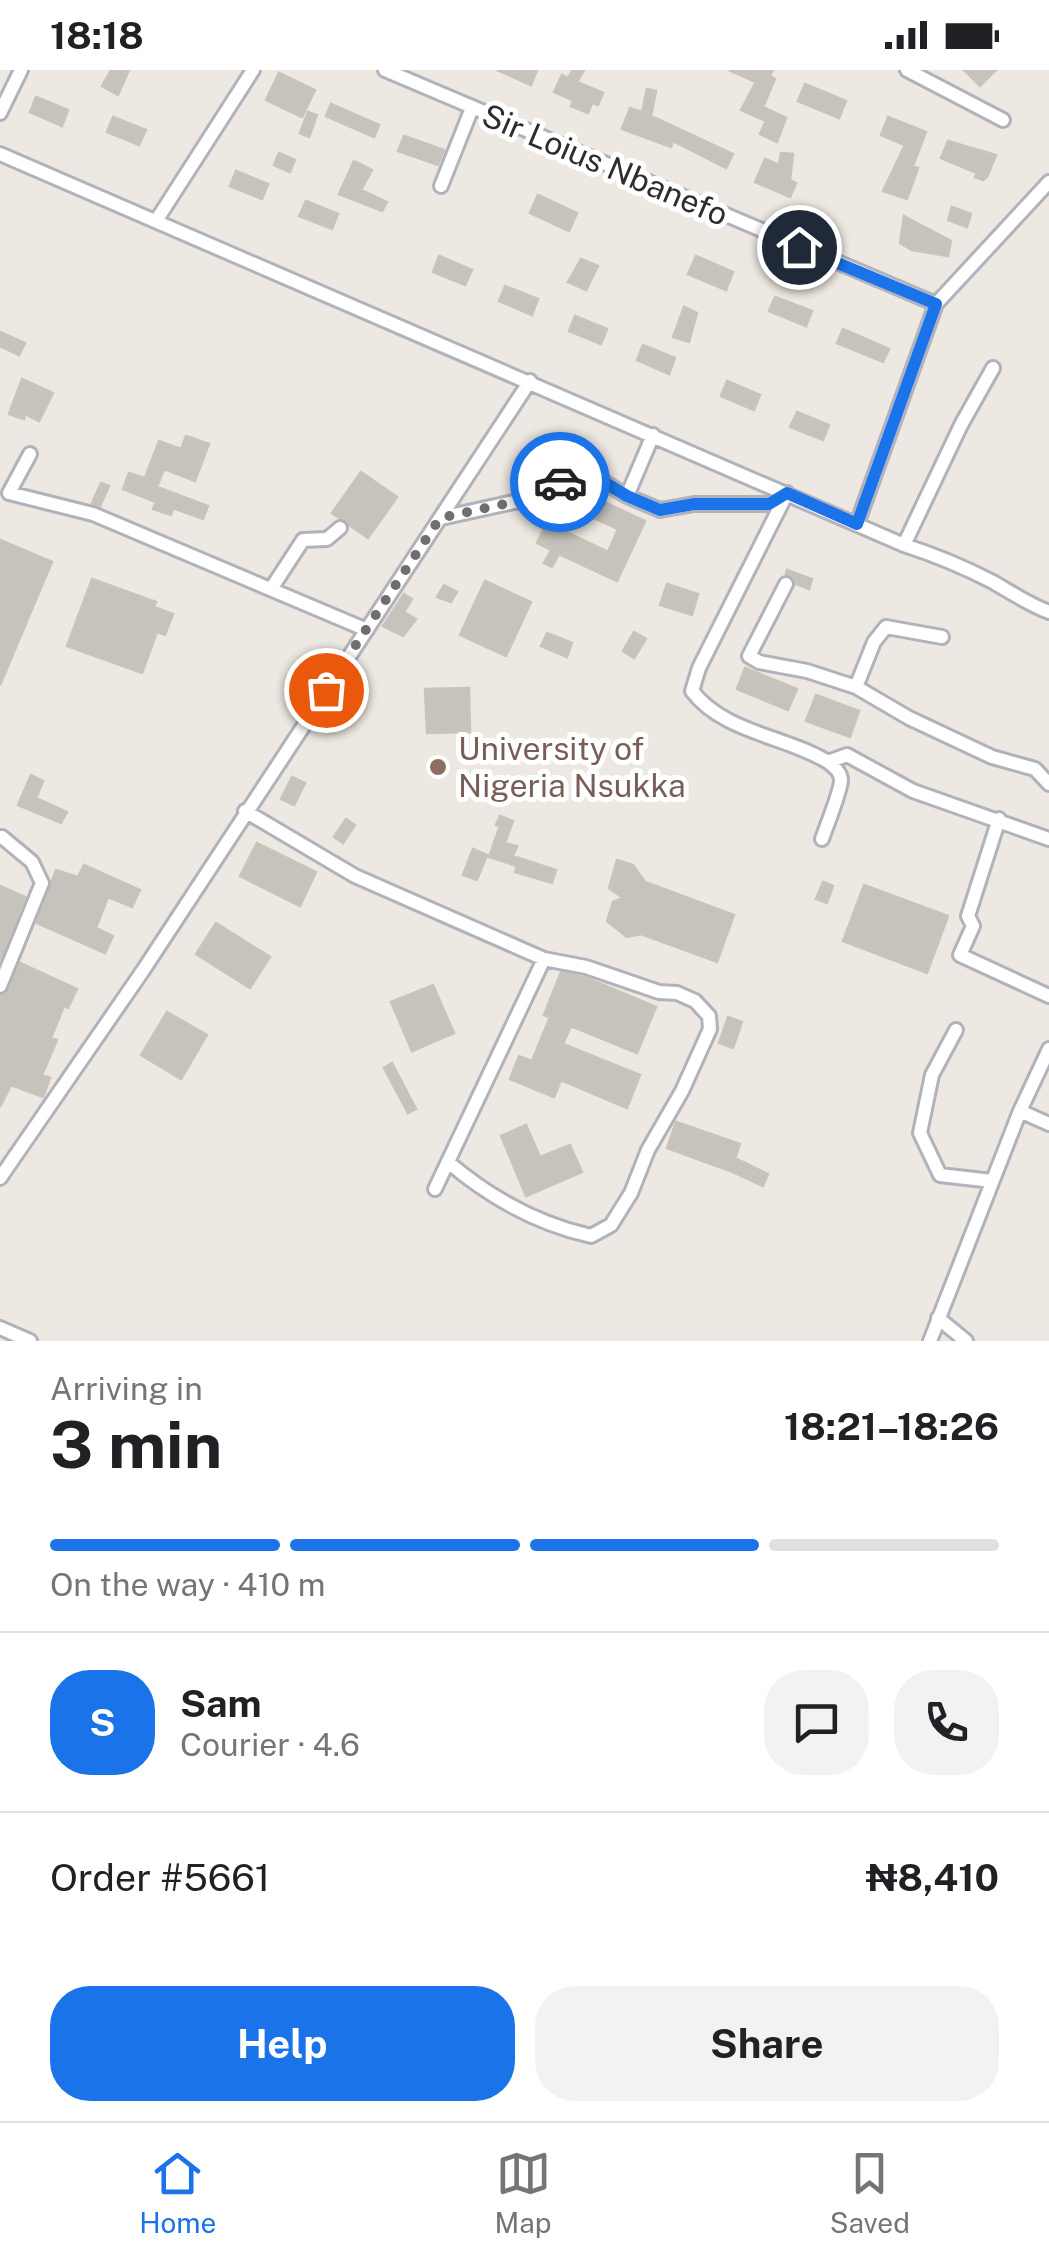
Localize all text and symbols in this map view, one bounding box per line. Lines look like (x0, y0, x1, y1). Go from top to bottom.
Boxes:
text: 18:18 (50, 13, 144, 58)
street label: Sir Loius Nbanefo (477, 96, 734, 233)
pin (757, 205, 842, 290)
icon: home (772, 220, 827, 275)
courier (510, 432, 610, 532)
icon: car (533, 455, 588, 510)
pin (284, 648, 369, 733)
icon: bag (299, 663, 354, 718)
place label: University of Nigeria Nsukka (458, 730, 686, 804)
marker: University of Nigeria Nsukka (427, 756, 449, 778)
text: Arriving in (50, 1370, 203, 1407)
text: 18:21–18:26 (784, 1404, 999, 1449)
text: 3 min (50, 1406, 222, 1483)
text: On the way · 410 m (50, 1566, 326, 1603)
button: chat (764, 1670, 869, 1775)
button: phone (894, 1670, 999, 1775)
text: Sam (180, 1681, 262, 1726)
text: S (89, 1700, 116, 1745)
text: Courier · 4.6 (180, 1726, 360, 1763)
text: Order #5661 (50, 1855, 270, 1900)
text: ₦8,410 (866, 1855, 999, 1900)
button: Help (50, 1986, 515, 2101)
button: Share (535, 1986, 999, 2101)
tab: Home (139, 2146, 216, 2239)
tab: Map (495, 2146, 551, 2239)
tab: Saved (830, 2146, 910, 2239)

